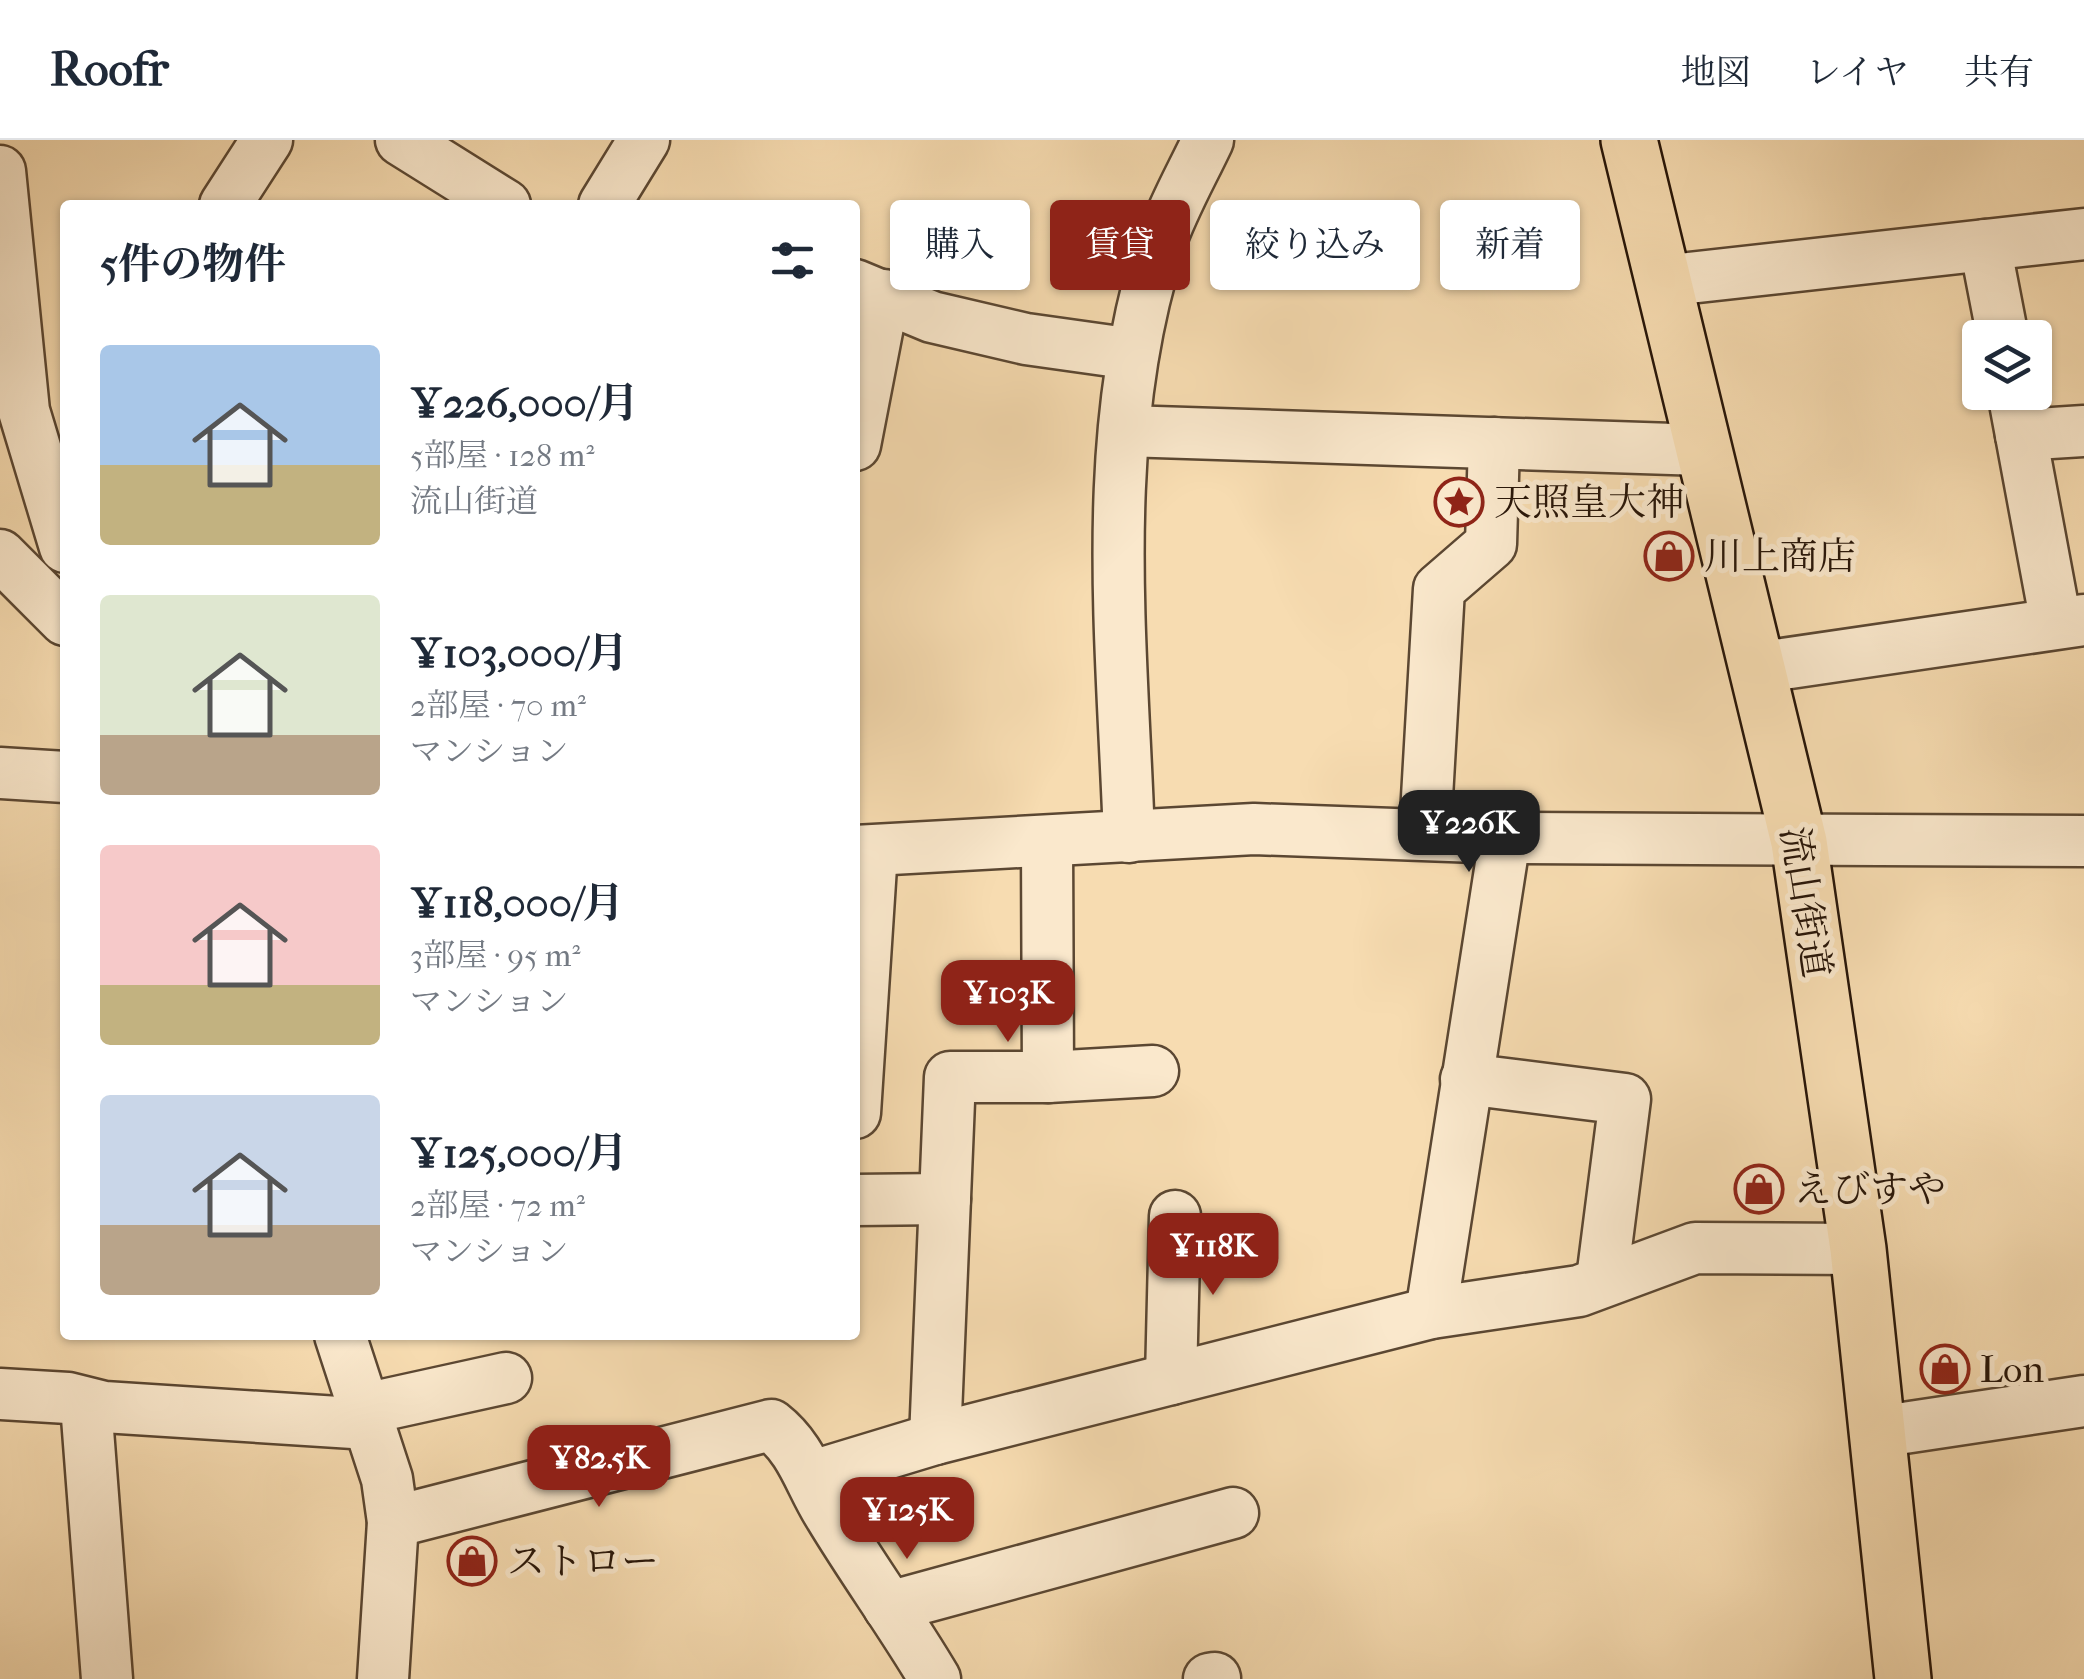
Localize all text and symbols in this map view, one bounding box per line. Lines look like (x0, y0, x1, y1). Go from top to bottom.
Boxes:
text: Roofr (50, 41, 169, 97)
text: 地図 (1681, 52, 1751, 93)
text: レイヤ (1806, 52, 1909, 93)
text: 共有 (1964, 52, 2034, 93)
chip: 購入 (890, 200, 1030, 290)
chip: 賃貸 (1050, 200, 1190, 290)
chip: 絞り込み (1210, 200, 1420, 290)
chip: 新着 (1440, 200, 1580, 290)
icon: filters (765, 233, 820, 288)
text: 5件の物件 (100, 240, 286, 289)
map controls (1962, 320, 2052, 410)
button: layers (1962, 320, 2052, 410)
text: ¥226,000/月 (410, 379, 639, 428)
icon: home (180, 385, 300, 505)
text: 5部屋 · 128 m² (410, 437, 594, 474)
place icon: 天照皇大神 (1433, 476, 1485, 528)
place label: 天照皇大神 (1494, 480, 1684, 525)
text: 流山街道 (410, 483, 538, 520)
shop icon: 川上商店 (1643, 530, 1695, 582)
place label: 川上商店 (1704, 534, 1856, 579)
text: ¥103,000/月 (410, 629, 628, 678)
icon: home (180, 635, 300, 755)
text: 2部屋 · 70 m² (410, 687, 586, 724)
text: マンション (410, 733, 569, 770)
pin: ¥226K (1399, 790, 1539, 875)
text: ¥226K (1420, 804, 1518, 841)
street label: 流山街道 (1771, 823, 1840, 981)
text: ¥118,000/月 (410, 879, 624, 928)
icon: home (180, 885, 300, 1005)
text: 3部屋 · 95 m² (410, 937, 580, 974)
pin: ¥103K (938, 960, 1078, 1045)
text: ¥103K (963, 974, 1053, 1011)
text: マンション (410, 983, 569, 1020)
text: ¥125,000/月 (410, 1129, 628, 1178)
icon: home (180, 1135, 300, 1255)
shop icon: えびすや (1733, 1163, 1785, 1215)
place label: えびすや (1794, 1167, 1946, 1212)
text: 2部屋 · 72 m² (410, 1187, 585, 1224)
pin: ¥118K (1143, 1213, 1283, 1298)
text: ¥118K (1169, 1227, 1257, 1264)
text: マンション (410, 1233, 569, 1270)
shop icon: Lon (1919, 1343, 1971, 1395)
place label: Lon (1980, 1347, 2044, 1392)
pin: ¥82.5K (518, 1425, 680, 1510)
text: ¥82.5K (549, 1439, 649, 1476)
pin: ¥125K (837, 1477, 977, 1562)
text: ¥125K (862, 1491, 952, 1528)
shop icon: ストロー (446, 1535, 498, 1587)
place label: ストロー (507, 1539, 659, 1584)

